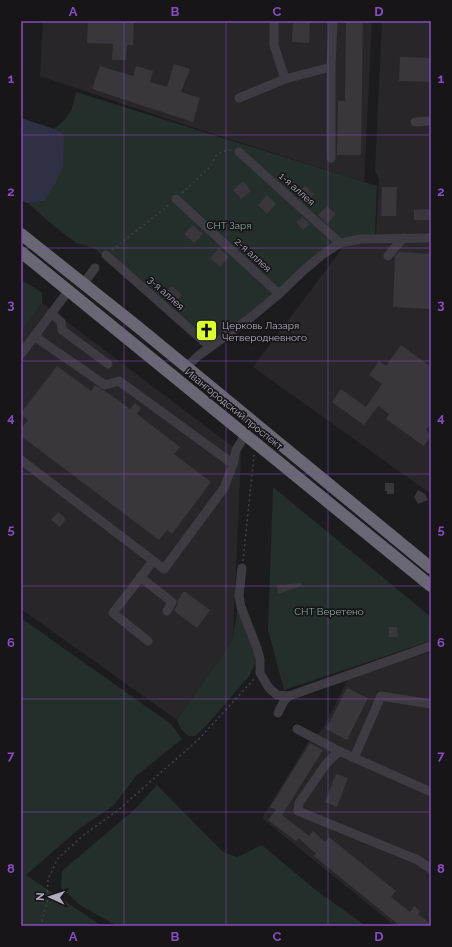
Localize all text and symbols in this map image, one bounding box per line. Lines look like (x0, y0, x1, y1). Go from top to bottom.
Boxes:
text: A (69, 4, 78, 19)
text: B (171, 4, 180, 19)
text: C (273, 4, 282, 19)
text: D (374, 4, 384, 19)
text: 1 (8, 71, 15, 86)
text: 1 (438, 71, 445, 86)
street label: 1-я аллея (277, 170, 317, 208)
text: 2 (7, 184, 15, 199)
text: 2 (437, 184, 445, 199)
park label: СНТ Заря (207, 220, 251, 231)
street label: 2-я аллея (233, 236, 273, 274)
street label: 3-я аллея (146, 274, 186, 312)
text: 3 (7, 297, 15, 312)
text: 3 (437, 297, 445, 312)
church icon: Церковь Лазаря Четверодневного (194, 318, 220, 344)
place label: Церковь Лазаря Четверодневного (222, 320, 307, 343)
street label: Ивангородский проспект (183, 366, 285, 452)
text: 4 (7, 410, 15, 425)
text: 4 (437, 410, 445, 425)
text: 5 (7, 522, 15, 537)
text: 5 (437, 522, 445, 537)
park label: СНТ Веретено (294, 606, 364, 617)
text: 6 (7, 635, 15, 650)
text: 6 (437, 635, 445, 650)
text: 7 (7, 748, 15, 763)
text: 7 (437, 748, 445, 763)
text: 8 (7, 861, 15, 876)
text: 8 (437, 861, 445, 876)
north arrow (30, 877, 70, 917)
text: N (34, 892, 47, 901)
text: A (69, 929, 78, 944)
text: B (171, 929, 180, 944)
text: C (273, 929, 282, 944)
text: D (374, 929, 384, 944)

